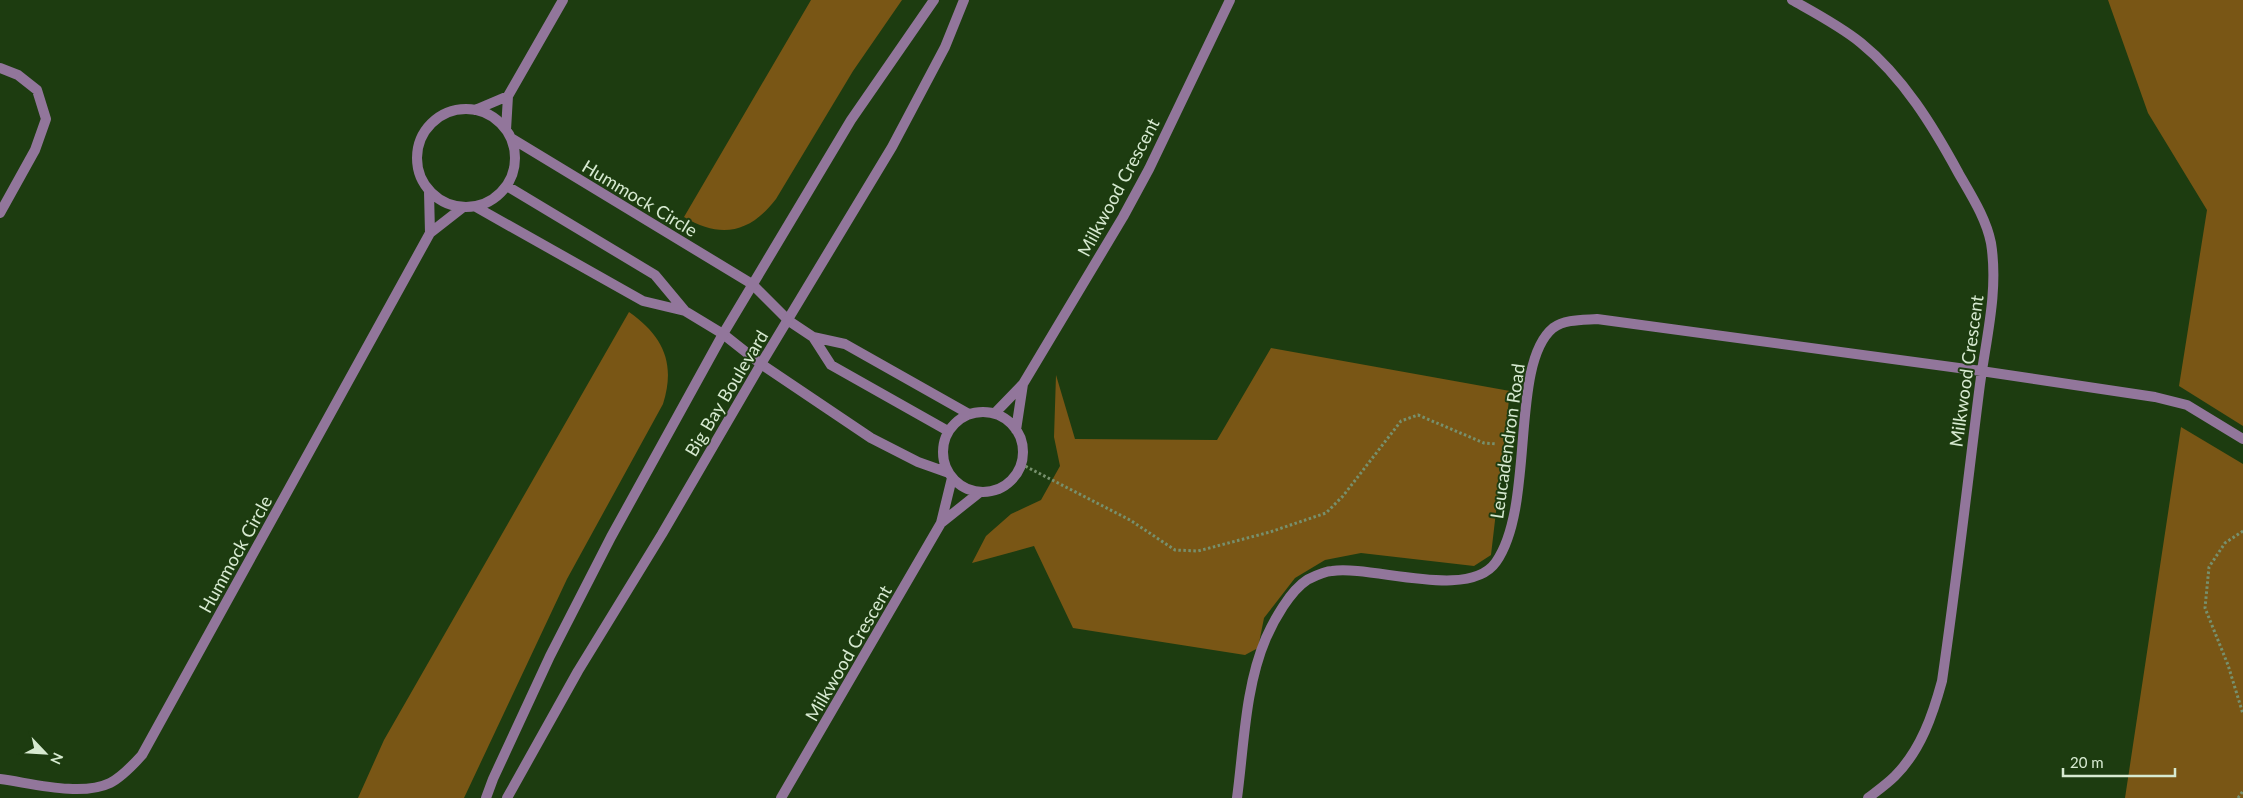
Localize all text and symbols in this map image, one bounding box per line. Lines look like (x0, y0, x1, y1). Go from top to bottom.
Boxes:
street label: Milkwood Crescent (1072, 114, 1164, 260)
street label: Hummock Circle (578, 155, 702, 241)
street label: Milkwood Crescent (1944, 293, 1988, 448)
street label: Big Bay Boulevard (680, 326, 772, 460)
street label: Leucadendron Road (1485, 362, 1529, 520)
street label: Hummock Circle (194, 492, 276, 616)
street label: Milkwood Crescent (800, 581, 896, 725)
north arrow (20, 728, 70, 778)
scale bar (2063, 746, 2176, 778)
text: N (47, 750, 67, 767)
text: 20 m (2070, 753, 2104, 771)

